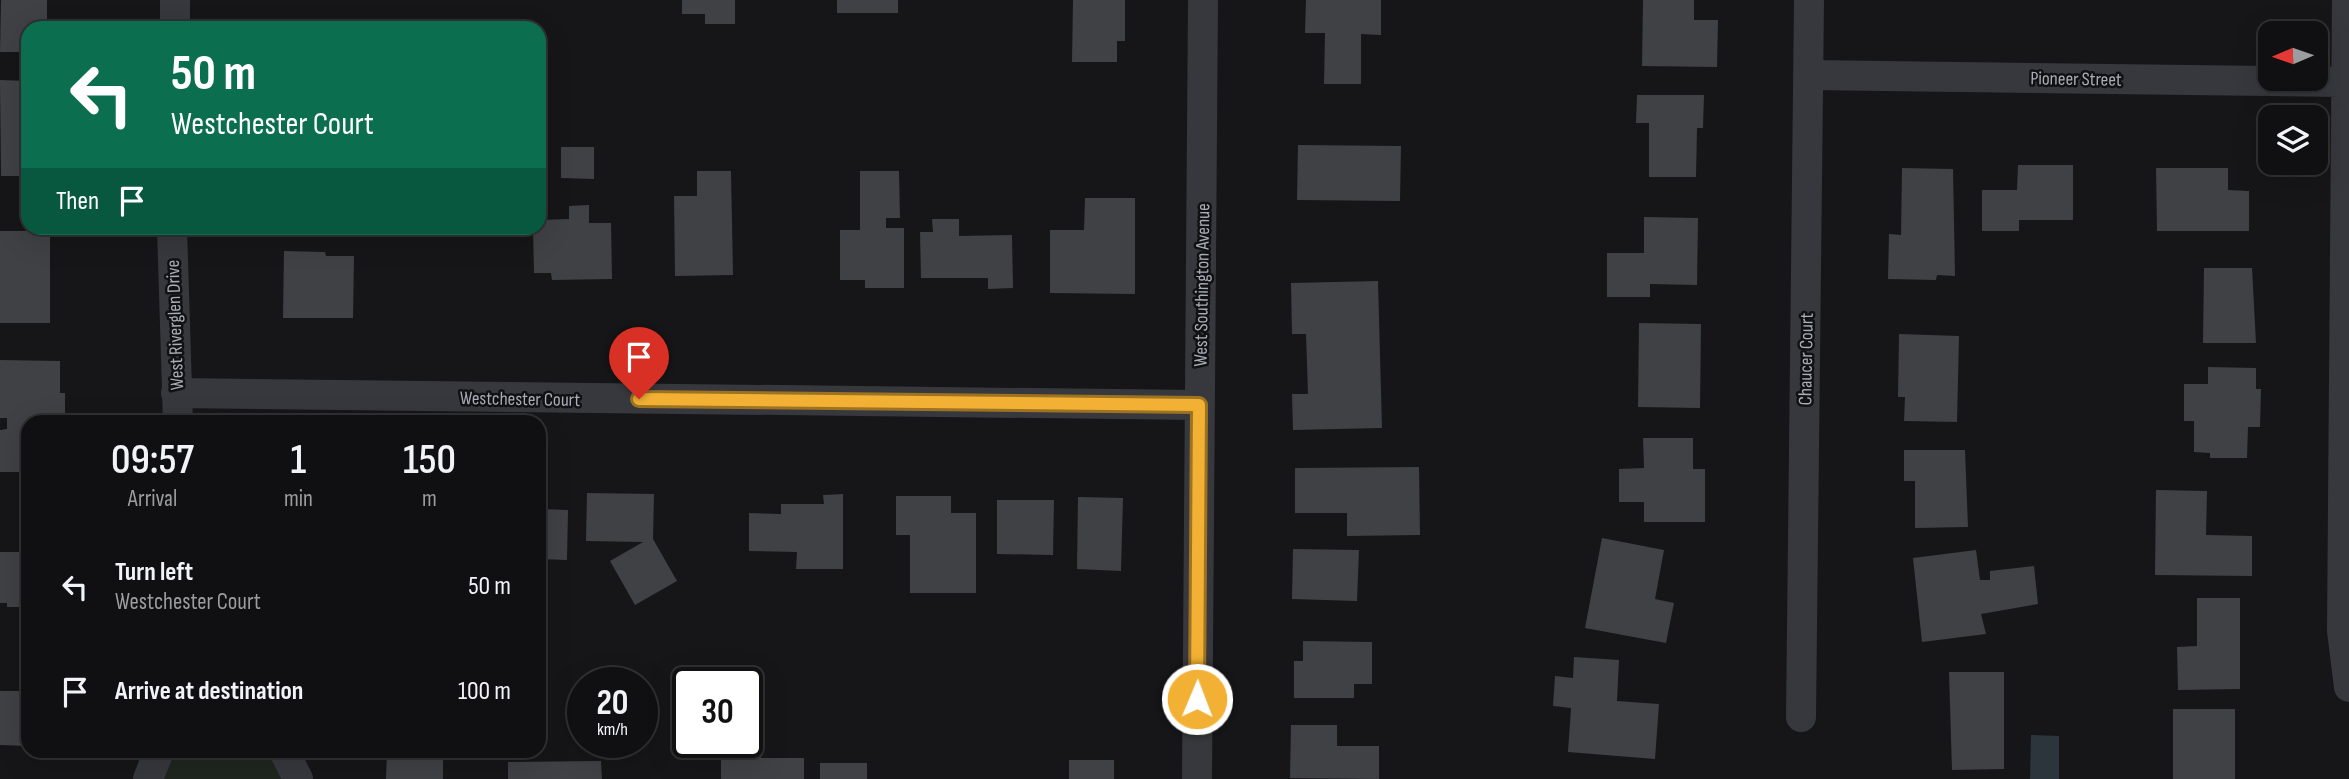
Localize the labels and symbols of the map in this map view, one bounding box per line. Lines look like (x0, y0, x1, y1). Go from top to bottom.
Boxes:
north arrow (2258, 21, 2328, 91)
street label: Pioneer Street (2030, 67, 2122, 92)
street label: West Southington Avenue (1190, 203, 1215, 367)
street label: West Riverglen Drive (162, 259, 189, 391)
street label: Chaucer Court (1794, 312, 1819, 406)
pin (609, 327, 669, 399)
street label: Westchester Court (460, 387, 581, 412)
position arrow (1160, 662, 1234, 736)
speed limit sign: 30 (672, 667, 763, 758)

